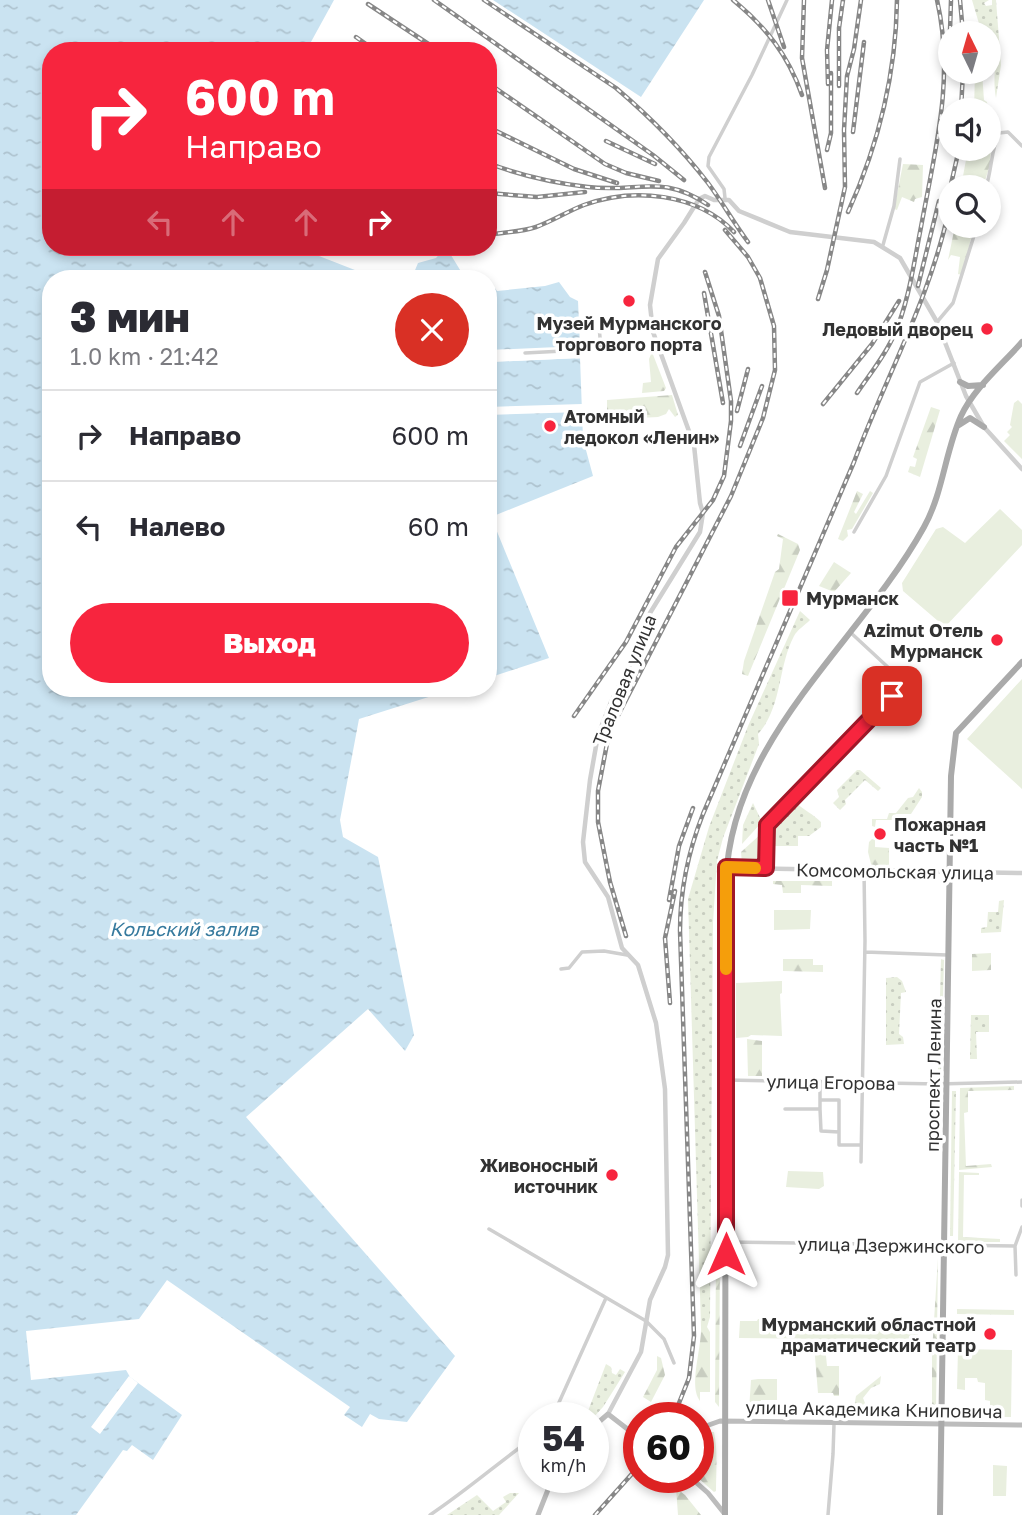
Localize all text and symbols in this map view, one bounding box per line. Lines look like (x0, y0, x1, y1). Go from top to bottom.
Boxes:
north arrow (938, 21, 1001, 84)
map controls (938, 21, 1001, 238)
text: 600 m (185, 67, 335, 126)
icon: right (70, 70, 161, 161)
button: sound (938, 98, 1001, 161)
text: Направо (185, 127, 322, 165)
button: search (938, 175, 1001, 238)
icon: left (141, 203, 179, 241)
icon: ahead (214, 203, 252, 241)
icon: ahead (287, 203, 325, 241)
icon: right (360, 203, 398, 241)
text: 3 мин (70, 291, 190, 341)
button: close (395, 293, 469, 367)
marker: Музей Мурманского торгового порта (621, 293, 637, 309)
place label: Музей Мурманского торгового порта (537, 312, 722, 355)
place label: Ледовый дворец (822, 318, 973, 340)
marker: Ледовый дворец (979, 321, 995, 337)
text: 1.0 km · 21:42 (70, 342, 219, 370)
place label: Атомный ледокол «Ленин» (564, 405, 719, 448)
icon: right (70, 417, 108, 455)
marker: Атомный ледокол «Ленин» (542, 418, 558, 434)
text: Направо (129, 420, 241, 451)
text: 600 m (392, 420, 469, 451)
icon: left (70, 508, 108, 546)
text: Налево (129, 511, 225, 542)
text: 60 m (408, 511, 469, 542)
place label: Мурманск (806, 587, 900, 609)
marker: Мурманск (780, 588, 800, 608)
button: Выход (70, 603, 469, 683)
street label: Траловая улица (588, 611, 660, 749)
place label: Azimut Отель Мурманск (863, 619, 984, 662)
marker: Azimut Отель Мурманск (989, 632, 1005, 648)
pin (862, 666, 922, 726)
icon: arrive (873, 677, 911, 715)
place label: Пожарная часть №1 (894, 813, 986, 856)
marker: Пожарная часть №1 (872, 826, 888, 842)
street label: Комсомольская улица (796, 858, 994, 884)
water label: Кольский залив (110, 917, 260, 940)
street label: проспект Ленина (921, 998, 945, 1152)
street label: улица Егорова (766, 1070, 896, 1094)
place label: Живоносный источник (480, 1154, 599, 1197)
marker: Живоносный источник (604, 1167, 620, 1183)
position arrow (689, 1217, 763, 1291)
street label: улица Дзержинского (797, 1232, 985, 1258)
place label: Мурманский областной драматический театр (761, 1313, 976, 1356)
marker: Мурманский областной драматический театр (982, 1326, 998, 1342)
street label: улица Академика Книповича (745, 1396, 1003, 1422)
speed limit sign: 60 (623, 1402, 714, 1493)
text: 54 (542, 1417, 585, 1459)
text: km/h (541, 1454, 586, 1476)

